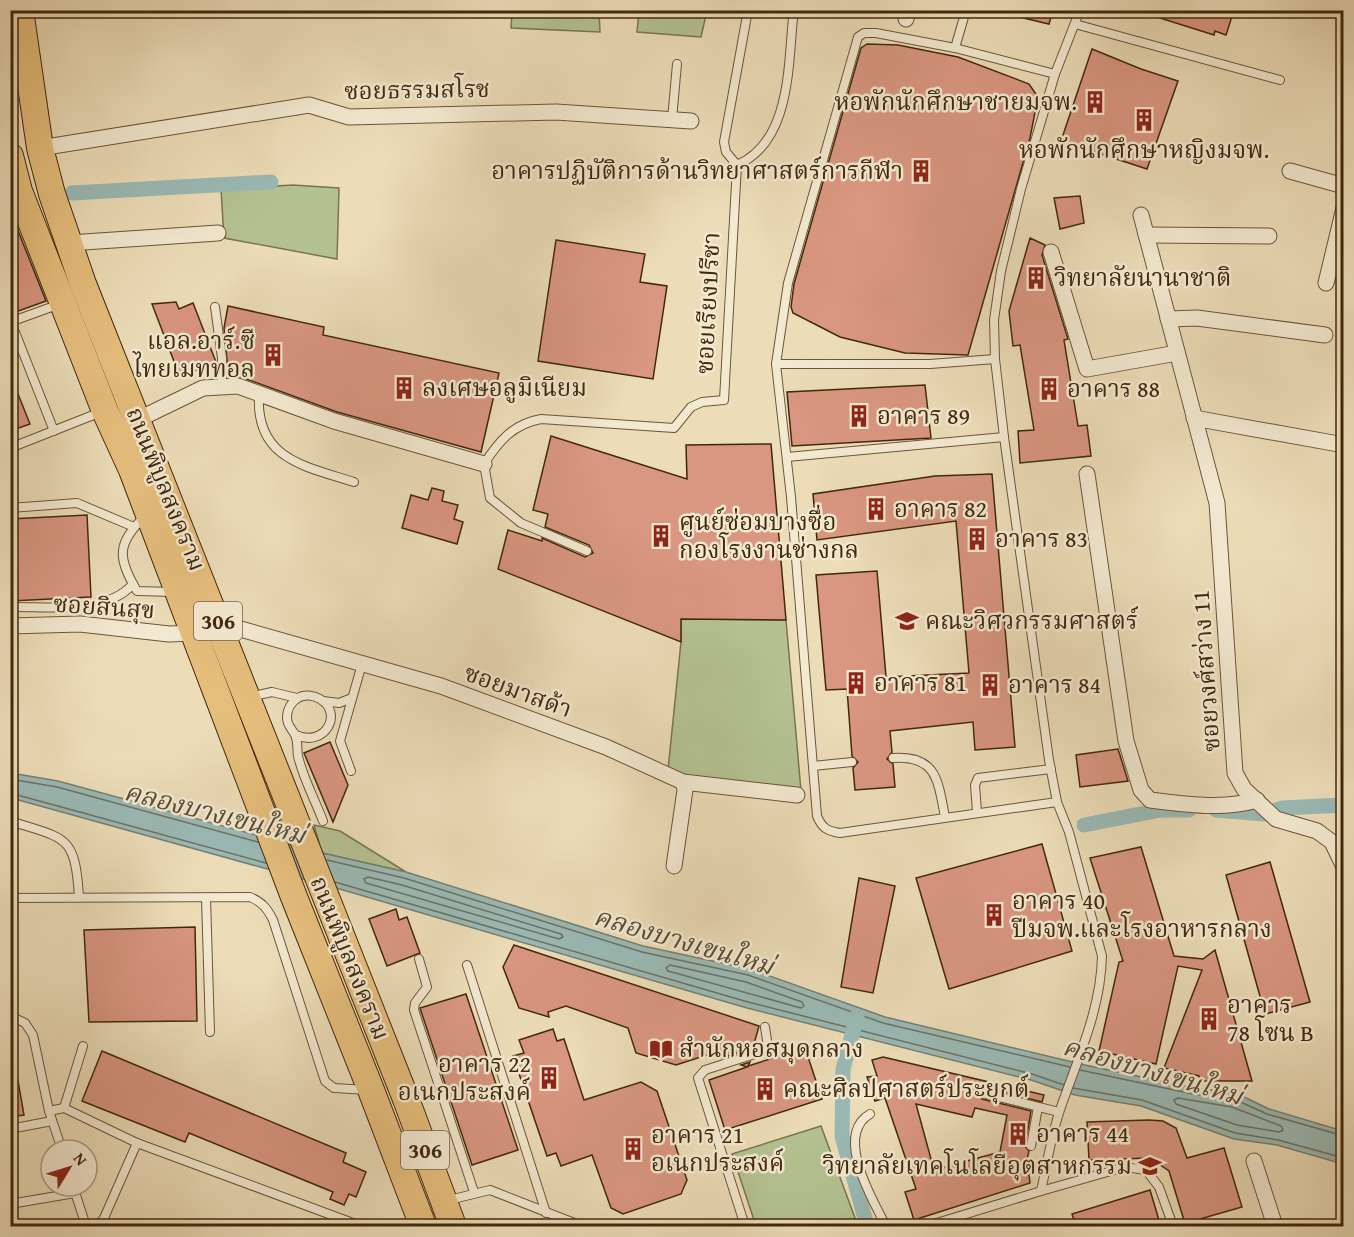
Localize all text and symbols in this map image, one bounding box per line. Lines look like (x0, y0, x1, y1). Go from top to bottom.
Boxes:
street label: ซอยธรรมสโรช (344, 71, 490, 108)
place label: หอพักนักศึกษาชายมจพ. (834, 84, 1077, 119)
building icon: หอพักนักศึกษาชายมจพ. (1082, 89, 1108, 115)
building icon: หอพักนักศึกษาหญิงมจพ. (1131, 107, 1157, 133)
place label: หอพักนักศึกษาหญิงมจพ. (1019, 132, 1269, 167)
place label: อาคารปฏิบัติการด้านวิทยาศาสตร์การกีฬา (491, 153, 903, 188)
building icon: อาคารปฏิบัติการด้านวิทยาศาสตร์การกีฬา (908, 158, 934, 184)
street label: ซอยเรียงปรีชา (686, 231, 729, 375)
place label: วิทยาลัยนานาชาติ (1054, 260, 1231, 295)
building icon: วิทยาลัยนานาชาติ (1023, 265, 1049, 291)
place label: แอล.อาร์.ซี ไทยเมททอล (132, 323, 255, 386)
building icon: แอล.อาร์.ซี ไทยเมททอล (260, 342, 286, 368)
place label: ลงเศษอลูมิเนียม (422, 370, 587, 405)
place label: อาคาร 88 (1067, 371, 1160, 406)
building icon: ลงเศษอลูมิเนียม (391, 375, 417, 401)
building icon: อาคาร 88 (1036, 376, 1062, 402)
place label: อาคาร 89 (877, 398, 970, 433)
street label: ถนนพิบูลสงคราม (118, 401, 215, 576)
building icon: อาคาร 89 (846, 403, 872, 429)
place label: อาคาร 82 (894, 491, 987, 526)
building icon: อาคาร 82 (863, 496, 889, 522)
place label: ศูนย์ซ่อมบางซื่อ กองโรงงานช่างกล (679, 504, 859, 567)
place label: อาคาร 83 (995, 521, 1088, 556)
building icon: ศูนย์ซ่อมบางซื่อ กองโรงงานช่างกล (648, 523, 674, 549)
building icon: อาคาร 83 (964, 526, 990, 552)
street label: ซอยสินสุข (52, 585, 156, 628)
street label: ซอยวงศ์สว่าง 11 (1182, 589, 1229, 753)
road number: 306 (194, 602, 242, 640)
place label: คณะวิศวกรรมศาสตร์ (925, 603, 1138, 638)
school or university icon: คณะวิศวกรรมศาสตร์ (894, 608, 920, 634)
street label: ซอยมาสด้า (459, 655, 577, 726)
place label: อาคาร 81 (874, 665, 967, 700)
place label: อาคาร 84 (1008, 667, 1101, 702)
building icon: อาคาร 81 (843, 670, 869, 696)
building icon: อาคาร 84 (977, 672, 1003, 698)
water label: คลองบางเขนใหม่ (120, 771, 314, 855)
street label: ถนนพิบูลสงคราม (302, 870, 399, 1045)
place label: อาคาร 40 ปีมจพ.และโรงอาหารกลาง (1011, 883, 1272, 946)
water label: คลองบางเขนใหม่ (590, 896, 782, 986)
building icon: อาคาร 40 ปีมจพ.และโรงอาหารกลาง (981, 902, 1007, 928)
place label: อาคาร 78 โซน B (1227, 987, 1314, 1050)
building icon: อาคาร 78 โซน B (1196, 1006, 1222, 1032)
water label: คลองบางเขนใหม่ (1059, 1026, 1251, 1116)
place label: สำนักหอสมุดกลาง (679, 1031, 864, 1066)
library icon: สำนักหอสมุดกลาง (648, 1036, 674, 1062)
place label: อาคาร 22 อเนกประสงค์ (398, 1046, 531, 1109)
building icon: อาคาร 22 อเนกประสงค์ (536, 1065, 562, 1091)
place label: คณะศิลปศาสตร์ประยุกต์ (783, 1071, 1029, 1106)
building icon: คณะศิลปศาสตร์ประยุกต์ (752, 1076, 778, 1102)
place label: อาคาร 44 (1036, 1116, 1129, 1151)
place label: อาคาร 21 อเนกประสงค์ (651, 1117, 784, 1180)
building icon: อาคาร 44 (1005, 1121, 1031, 1147)
road number: 306 (401, 1131, 449, 1169)
building icon: อาคาร 21 อเนกประสงค์ (620, 1136, 646, 1162)
north arrow (39, 1138, 99, 1198)
text: N (68, 1147, 94, 1171)
place label: วิทยาลัยเทคโนโลยีอุตสาหกรรม (822, 1148, 1132, 1183)
school or university icon: วิทยาลัยเทคโนโลยีอุตสาหกรรม (1137, 1153, 1163, 1179)

